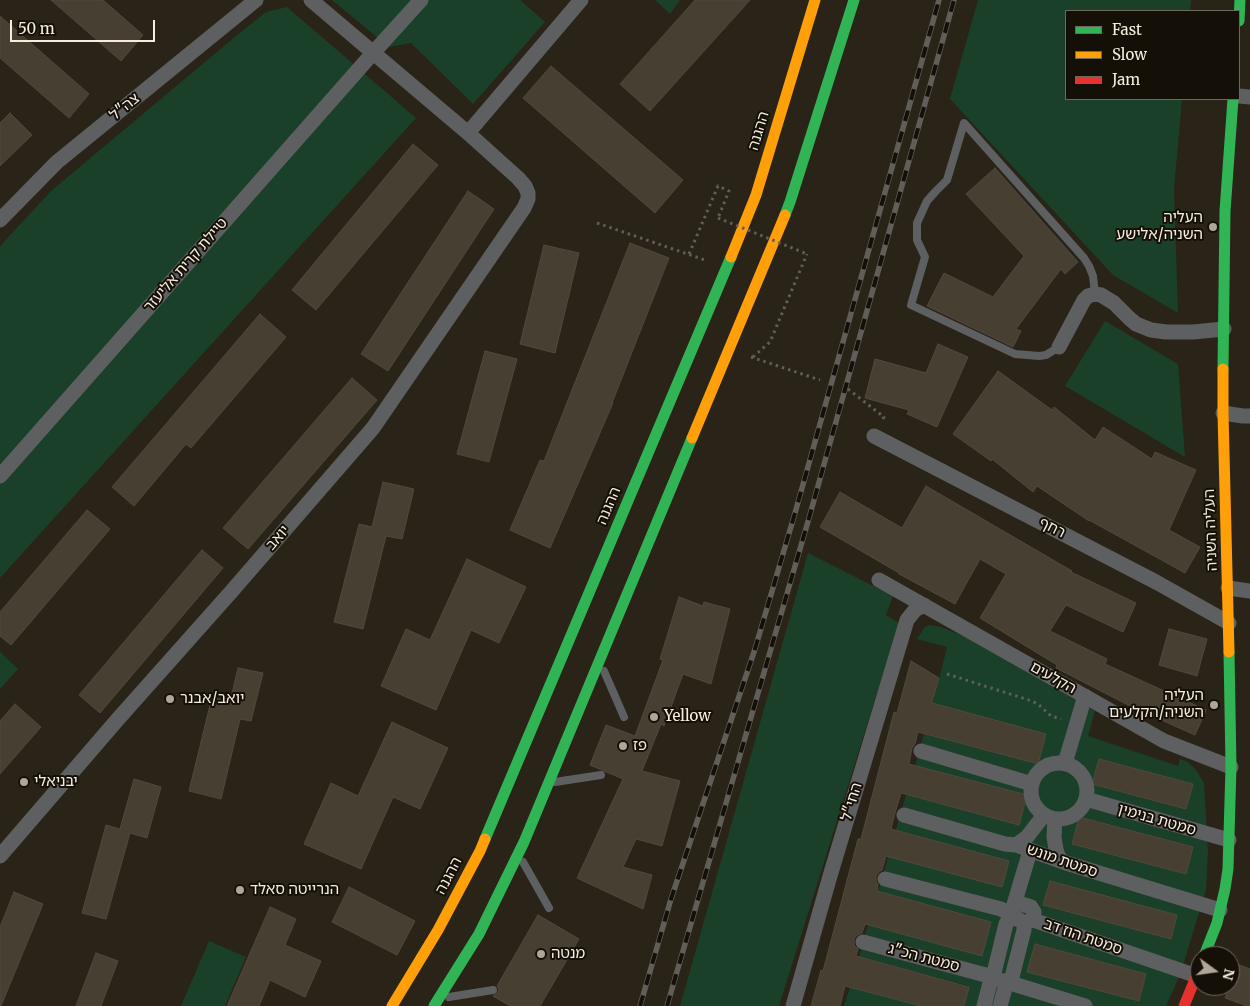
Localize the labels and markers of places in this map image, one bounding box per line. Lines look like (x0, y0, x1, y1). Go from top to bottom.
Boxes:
place label: העליה השניה/אלישע (1116, 209, 1203, 244)
marker: העליה השניה/אלישע (1207, 221, 1219, 233)
place label: העליה השניה/הקלעים (1109, 687, 1204, 722)
place label: יואב/אבנר (180, 690, 244, 708)
marker: יואב/אבנר (164, 693, 176, 705)
marker: העליה השניה/הקלעים (1208, 699, 1220, 711)
place label: Yellow (664, 708, 711, 726)
marker: Yellow (648, 711, 660, 723)
place label: פז (633, 737, 647, 755)
marker: פז (617, 740, 629, 752)
place label: יבניאלי (34, 773, 78, 791)
marker: יבניאלי (18, 776, 30, 788)
place label: הנרייטה סאלד (250, 881, 339, 899)
marker: הנרייטה סאלד (234, 884, 246, 896)
place label: מנטה (551, 945, 585, 963)
marker: מנטה (535, 948, 547, 960)

